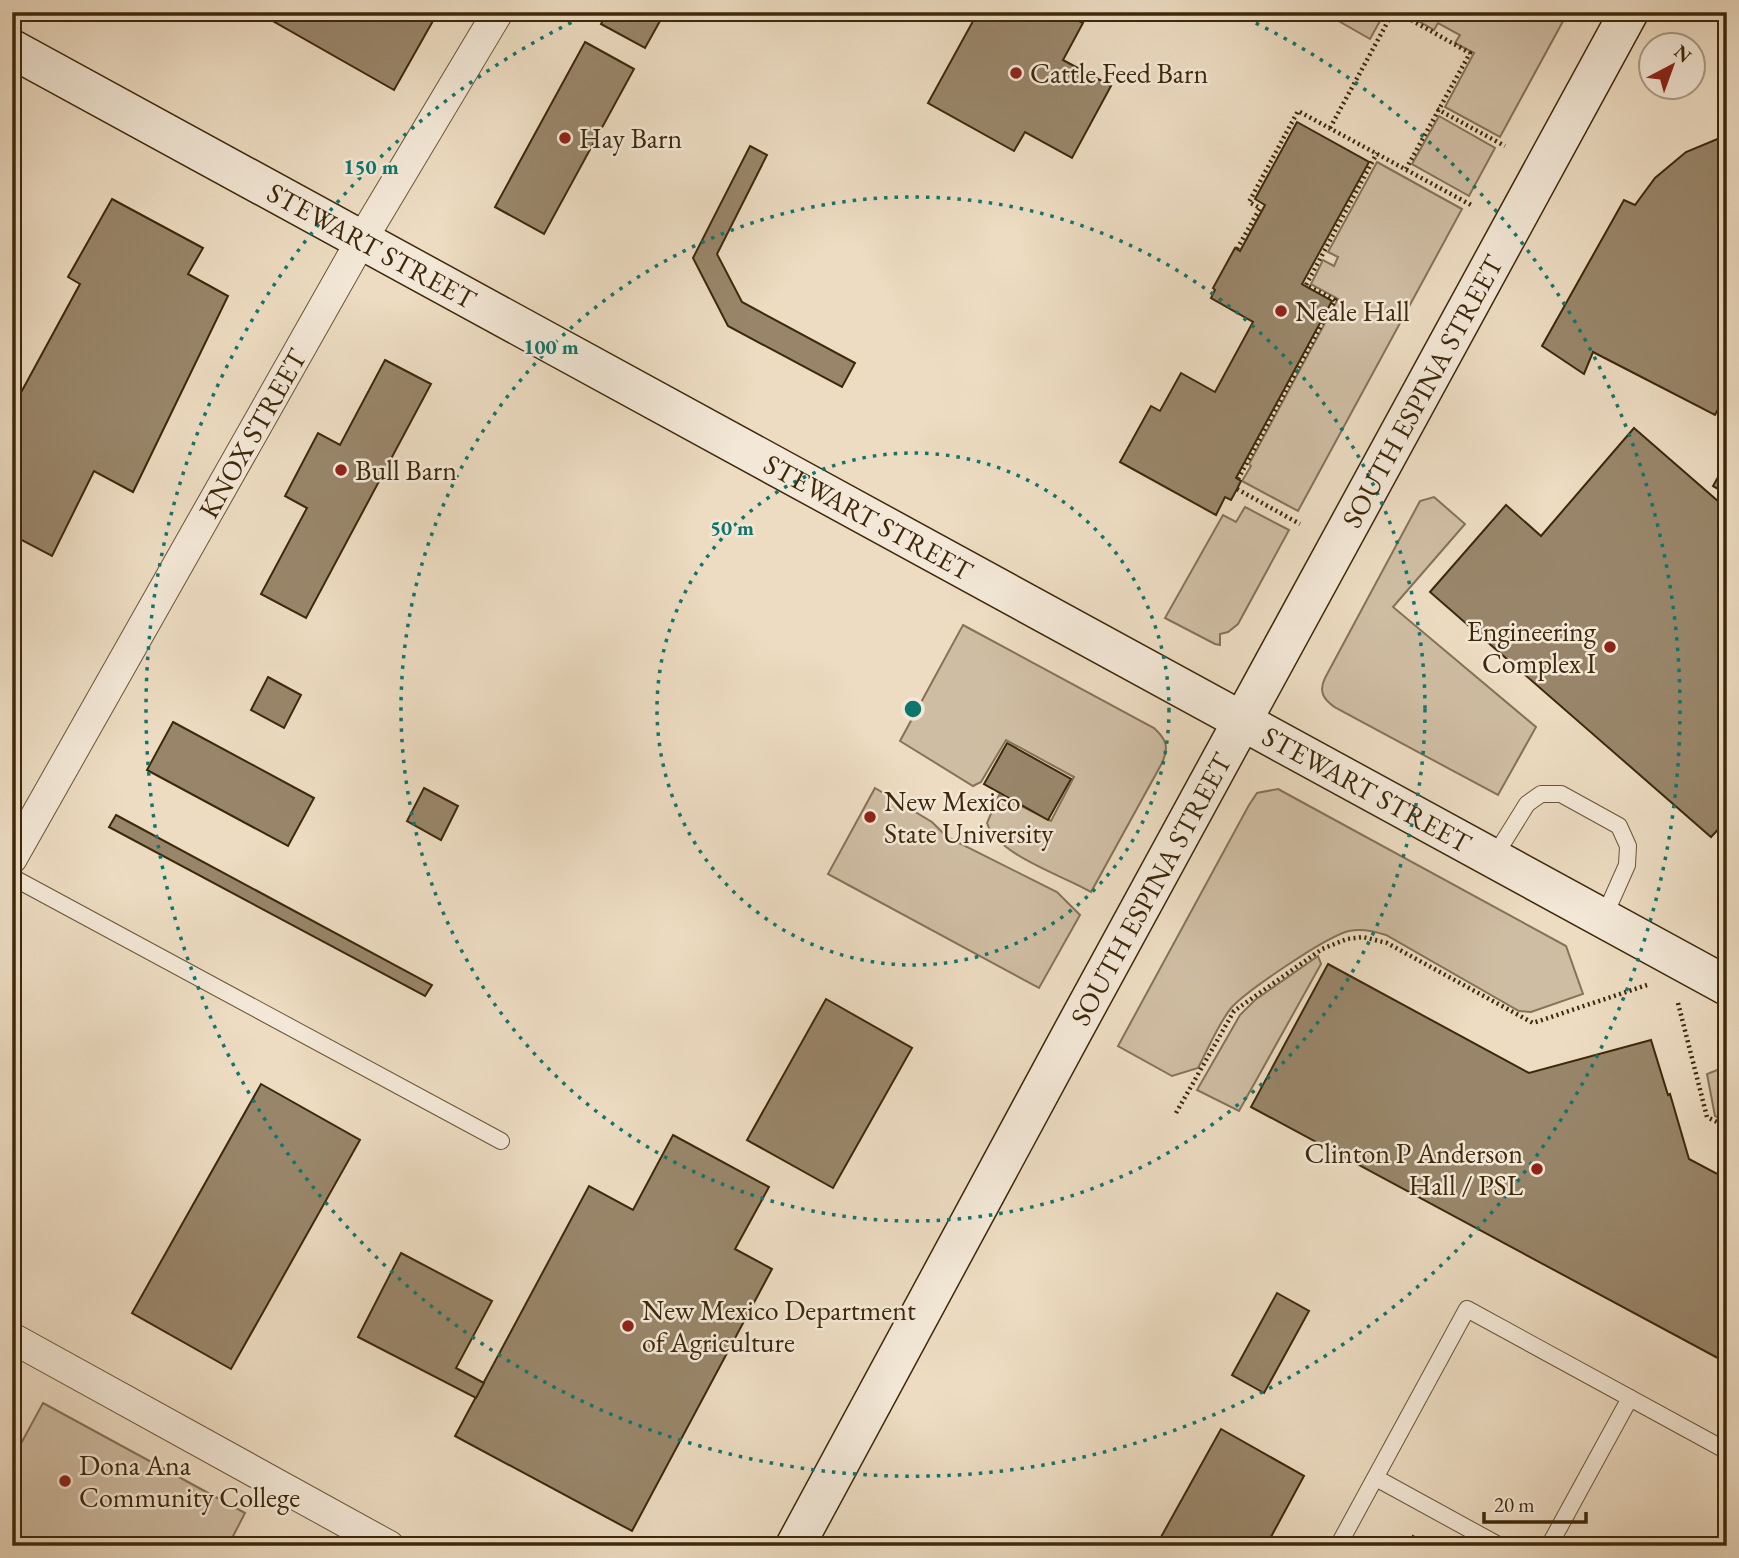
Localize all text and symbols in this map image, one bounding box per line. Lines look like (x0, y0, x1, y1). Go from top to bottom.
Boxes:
north arrow (1638, 32, 1708, 102)
text: N (1669, 39, 1697, 68)
place label: Cattle Feed Barn (1030, 55, 1208, 91)
marker: Cattle Feed Barn (1008, 65, 1024, 81)
place label: Hay Barn (579, 120, 682, 156)
marker: Hay Barn (557, 130, 573, 146)
text: 150 m (343, 153, 399, 180)
street label: STEWART STREET (261, 174, 483, 317)
street label: SOUTH ESPINA STREET (1333, 248, 1511, 534)
place label: Neale Hall (1295, 293, 1410, 329)
marker: Neale Hall (1273, 303, 1289, 319)
text: 100 m (523, 333, 579, 360)
street label: KNOX STREET (190, 342, 315, 524)
street label: STEWART STREET (758, 445, 979, 589)
place label: Bull Barn (355, 452, 457, 488)
marker: Bull Barn (333, 462, 349, 478)
text: 50 m (710, 514, 754, 541)
place label: Engineering Complex I (1467, 613, 1597, 681)
marker: Engineering Complex I (1602, 639, 1618, 655)
centre of rings (901, 697, 925, 721)
street label: STEWART STREET (1256, 718, 1478, 861)
street label: SOUTH ESPINA STREET (1062, 746, 1240, 1032)
place label: New Mexico State University (884, 783, 1054, 851)
marker: New Mexico State University (862, 809, 878, 825)
place label: Clinton P Anderson Hall / PSL (1304, 1135, 1524, 1203)
marker: Clinton P Anderson Hall / PSL (1529, 1161, 1545, 1177)
place label: New Mexico Department of Agriculture (642, 1292, 916, 1360)
marker: New Mexico Department of Agriculture (620, 1318, 636, 1334)
place label: Dona Ana Community College (79, 1447, 300, 1515)
marker: Dona Ana Community College (57, 1473, 73, 1489)
scale bar (1484, 1481, 1585, 1525)
text: 20 m (1494, 1491, 1535, 1518)

